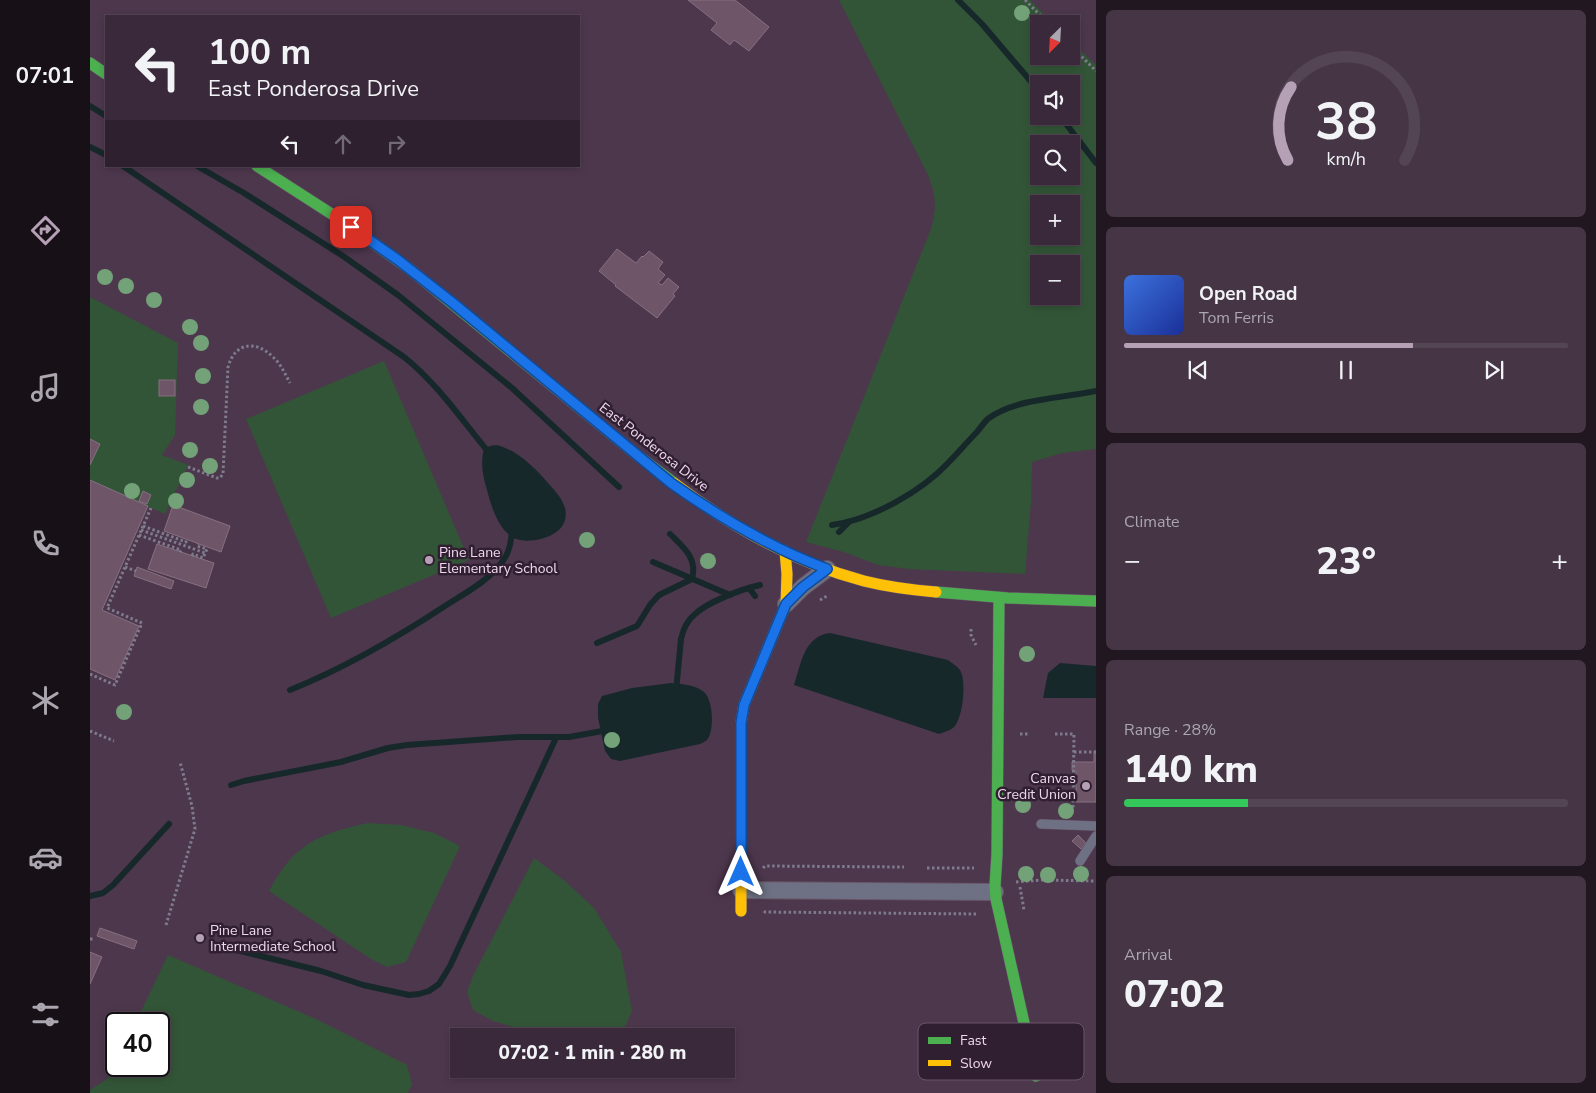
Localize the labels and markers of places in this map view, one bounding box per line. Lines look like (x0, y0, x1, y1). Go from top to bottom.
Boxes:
pin (330, 206, 372, 248)
place label: Pine Lane Elementary School (439, 543, 558, 578)
marker: Pine Lane Elementary School (423, 554, 435, 566)
place label: Canvas Credit Union (997, 769, 1076, 804)
marker: Canvas Credit Union (1080, 780, 1092, 792)
place label: Pine Lane Intermediate School (210, 921, 337, 956)
marker: Pine Lane Intermediate School (194, 932, 206, 944)

